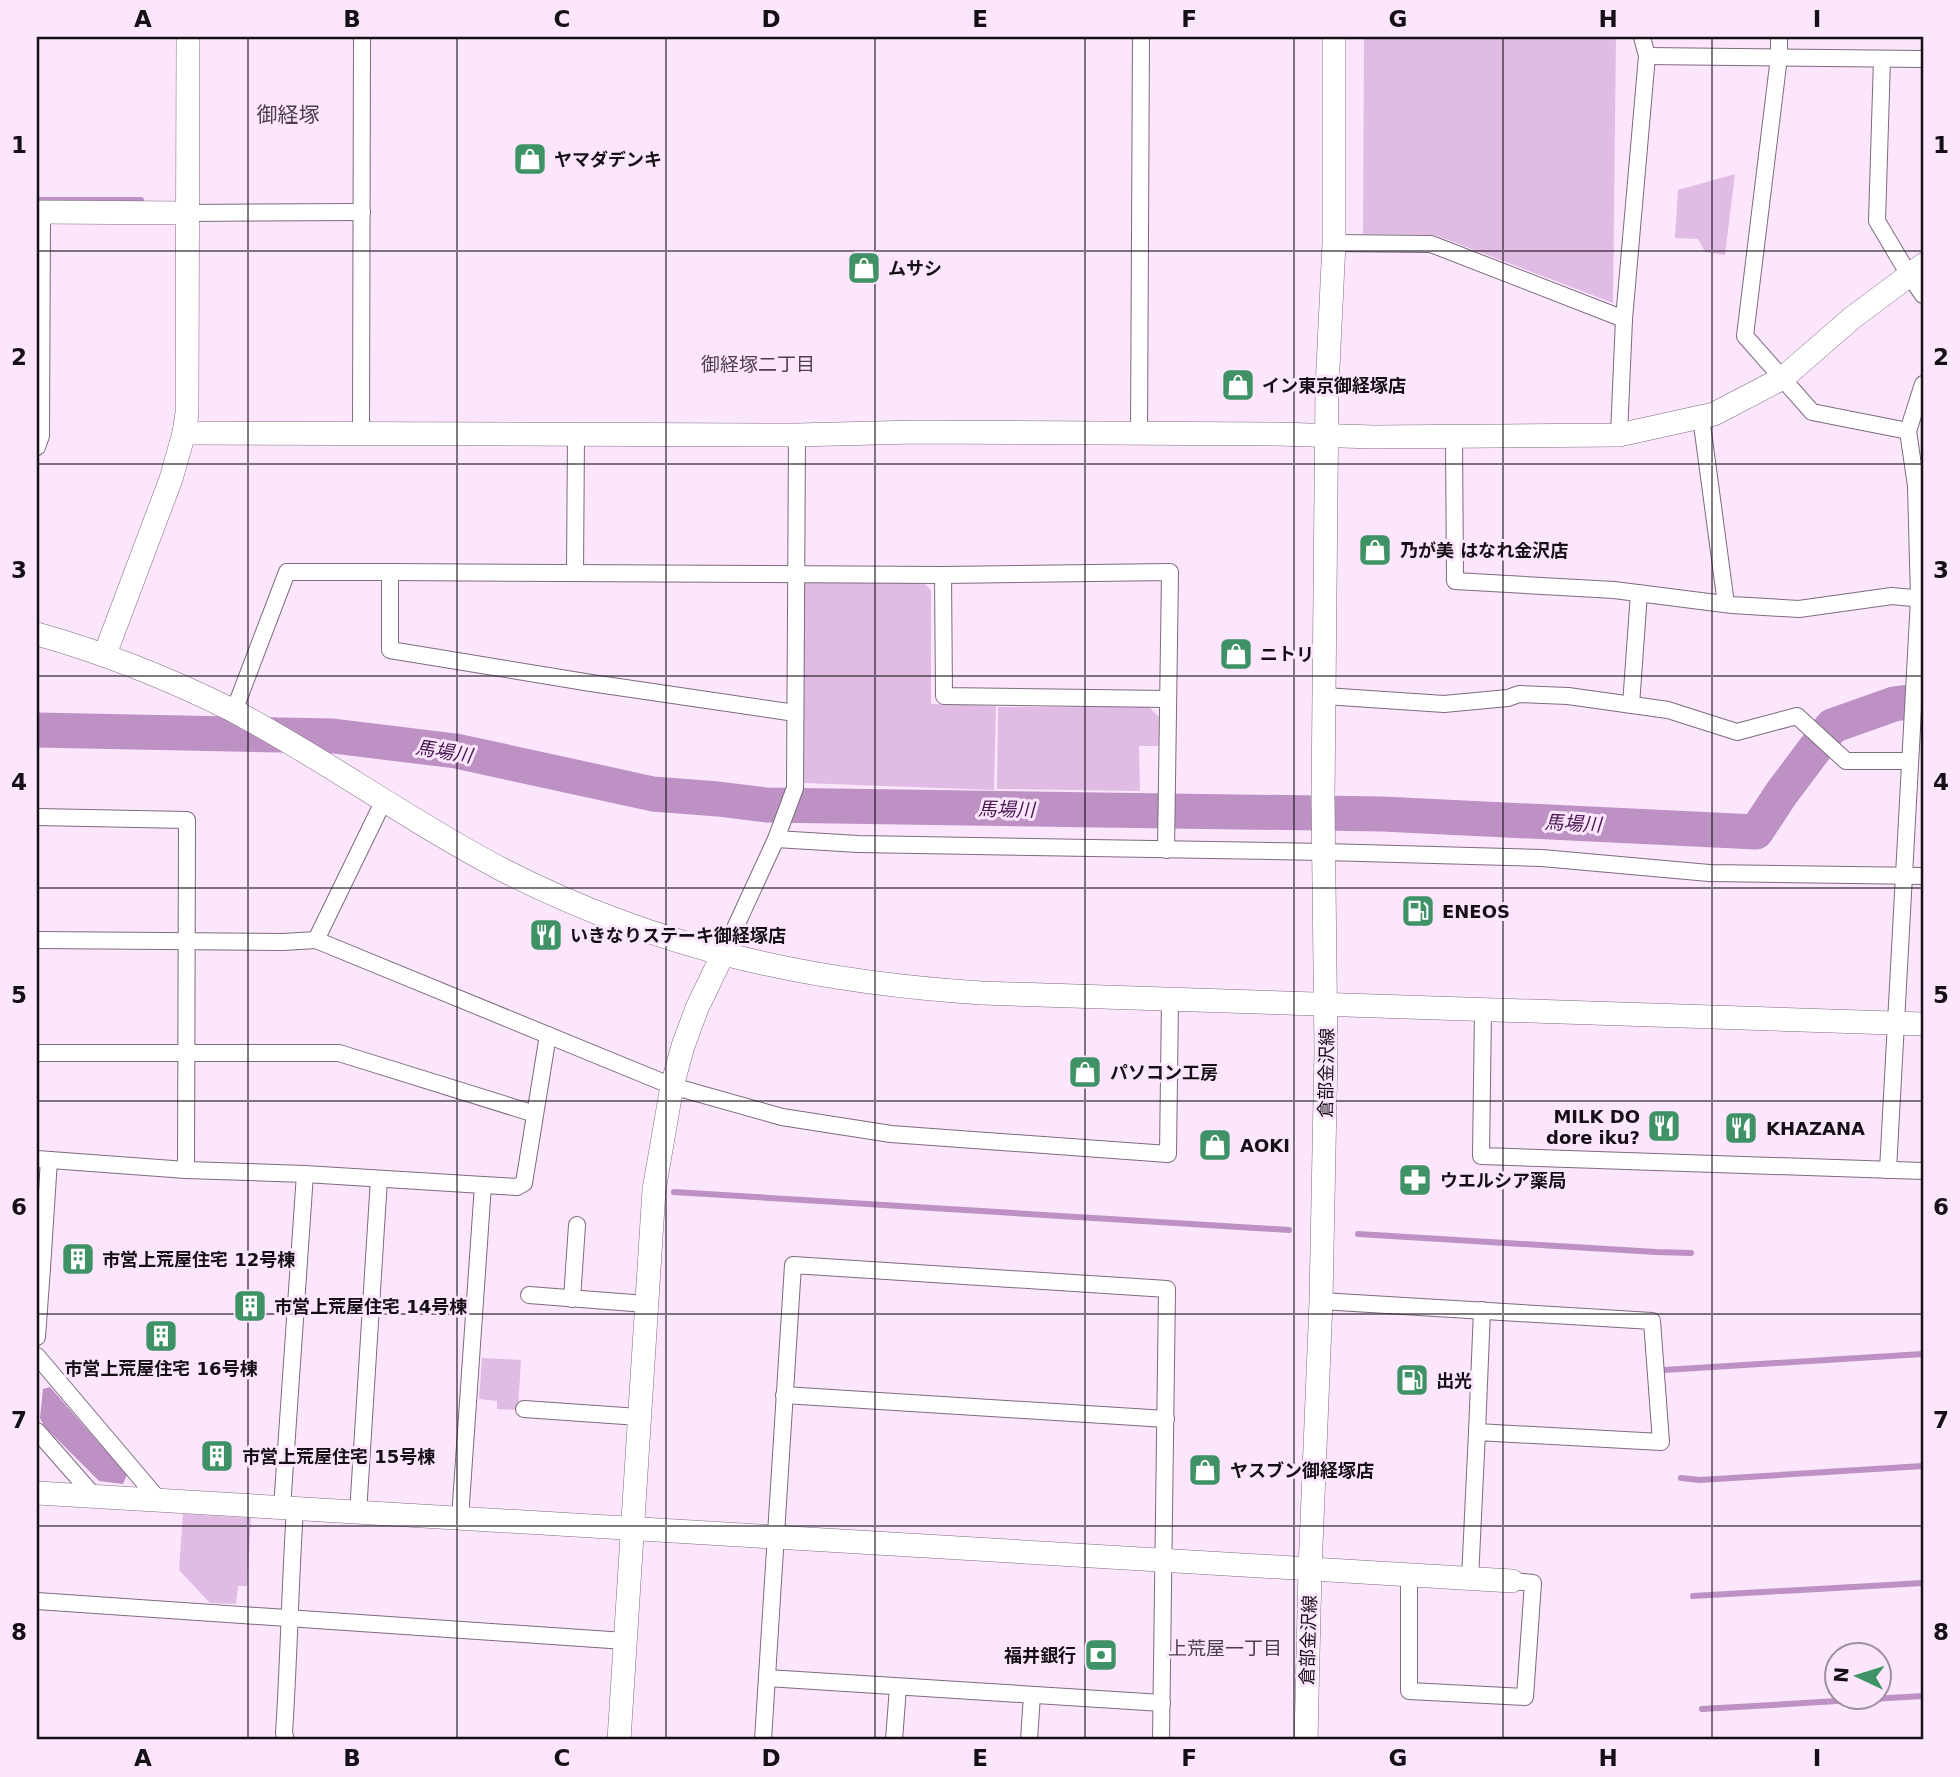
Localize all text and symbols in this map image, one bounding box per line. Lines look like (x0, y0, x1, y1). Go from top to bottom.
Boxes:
text: A (134, 6, 152, 32)
text: B (343, 6, 361, 32)
text: C (554, 6, 570, 32)
text: D (761, 6, 781, 32)
text: E (972, 6, 988, 32)
text: F (1181, 6, 1197, 32)
text: G (1389, 6, 1407, 32)
text: H (1598, 6, 1618, 32)
text: I (1813, 6, 1821, 32)
district label: 御経塚 (257, 103, 320, 127)
text: 1 (11, 132, 27, 158)
text: 1 (1933, 132, 1949, 158)
shop icon: ヤマダデンキ (511, 140, 549, 178)
place label: ヤマダデンキ (554, 149, 662, 170)
shop icon: ムサシ (845, 249, 883, 287)
place label: ムサシ (888, 258, 942, 279)
text: 2 (11, 344, 27, 370)
text: 2 (1933, 344, 1949, 370)
district label: 御経塚二丁目 (701, 353, 815, 375)
shop icon: イン東京御経塚店 (1219, 366, 1257, 404)
place label: イン東京御経塚店 (1262, 375, 1406, 396)
shop icon: 乃が美 はなれ金沢店 (1356, 531, 1394, 569)
place label: 乃が美 はなれ金沢店 (1400, 540, 1568, 561)
text: 3 (11, 557, 27, 583)
text: 3 (1933, 557, 1949, 583)
shop icon: ニトリ (1217, 635, 1255, 673)
place label: ニトリ (1260, 644, 1314, 665)
water label: 馬場川 (414, 736, 476, 767)
text: 4 (11, 769, 27, 795)
text: 4 (1933, 769, 1949, 795)
water label: 馬場川 (977, 798, 1037, 821)
water label: 馬場川 (1544, 811, 1604, 836)
fuel station icon: ENEOS (1399, 892, 1437, 930)
place label: ENEOS (1442, 901, 1510, 922)
restaurant icon: いきなりステーキ御経塚店 (527, 916, 565, 954)
place label: いきなりステーキ御経塚店 (570, 925, 786, 946)
text: 5 (11, 982, 27, 1008)
text: 5 (1933, 982, 1949, 1008)
street label: 倉部金沢線 (1315, 1028, 1337, 1118)
shop icon: パソコン工房 (1066, 1053, 1104, 1091)
place label: パソコン工房 (1110, 1062, 1218, 1083)
place label: MILK DO dore iku? (1546, 1106, 1640, 1148)
restaurant icon: MILK DO dore iku? (1645, 1107, 1683, 1145)
restaurant icon: KHAZANA (1722, 1109, 1760, 1147)
place label: KHAZANA (1766, 1118, 1865, 1139)
shop icon: AOKI (1196, 1126, 1234, 1164)
place label: AOKI (1240, 1135, 1290, 1156)
pharmacy icon: ウエルシア薬局 (1396, 1161, 1434, 1199)
place label: ウエルシア薬局 (1440, 1170, 1566, 1191)
text: 6 (11, 1194, 27, 1220)
text: 6 (1933, 1194, 1949, 1220)
building icon: 市営上荒屋住宅 12号棟 (59, 1240, 97, 1278)
place label: 市営上荒屋住宅 12号棟 (102, 1249, 295, 1270)
building icon: 市営上荒屋住宅 14号棟 (231, 1287, 269, 1325)
place label: 市営上荒屋住宅 14号棟 (274, 1296, 467, 1317)
building icon: 市営上荒屋住宅 16号棟 (142, 1317, 180, 1355)
place label: 市営上荒屋住宅 16号棟 (64, 1358, 258, 1379)
fuel station icon: 出光 (1393, 1361, 1431, 1399)
place label: 出光 (1436, 1370, 1472, 1391)
text: 7 (11, 1407, 27, 1433)
text: 7 (1933, 1407, 1949, 1433)
building icon: 市営上荒屋住宅 15号棟 (198, 1437, 236, 1475)
place label: 市営上荒屋住宅 15号棟 (242, 1446, 435, 1467)
shop icon: ヤスブン御経塚店 (1186, 1451, 1224, 1489)
place label: ヤスブン御経塚店 (1230, 1460, 1374, 1481)
street label: 倉部金沢線 (1296, 1595, 1320, 1685)
text: 8 (11, 1619, 27, 1645)
text: 8 (1933, 1619, 1949, 1645)
bank icon: 福井銀行 (1082, 1636, 1120, 1674)
district label: 上荒屋一丁目 (1168, 1637, 1282, 1659)
north arrow (1824, 1640, 1894, 1710)
place label: 福井銀行 (1004, 1645, 1076, 1666)
text: N (1830, 1666, 1853, 1684)
text: A (134, 1745, 152, 1771)
text: B (343, 1745, 361, 1771)
text: C (554, 1745, 570, 1771)
text: D (761, 1745, 781, 1771)
text: E (972, 1745, 988, 1771)
text: F (1181, 1745, 1197, 1771)
text: G (1389, 1745, 1407, 1771)
text: H (1598, 1745, 1618, 1771)
text: I (1813, 1745, 1821, 1771)

